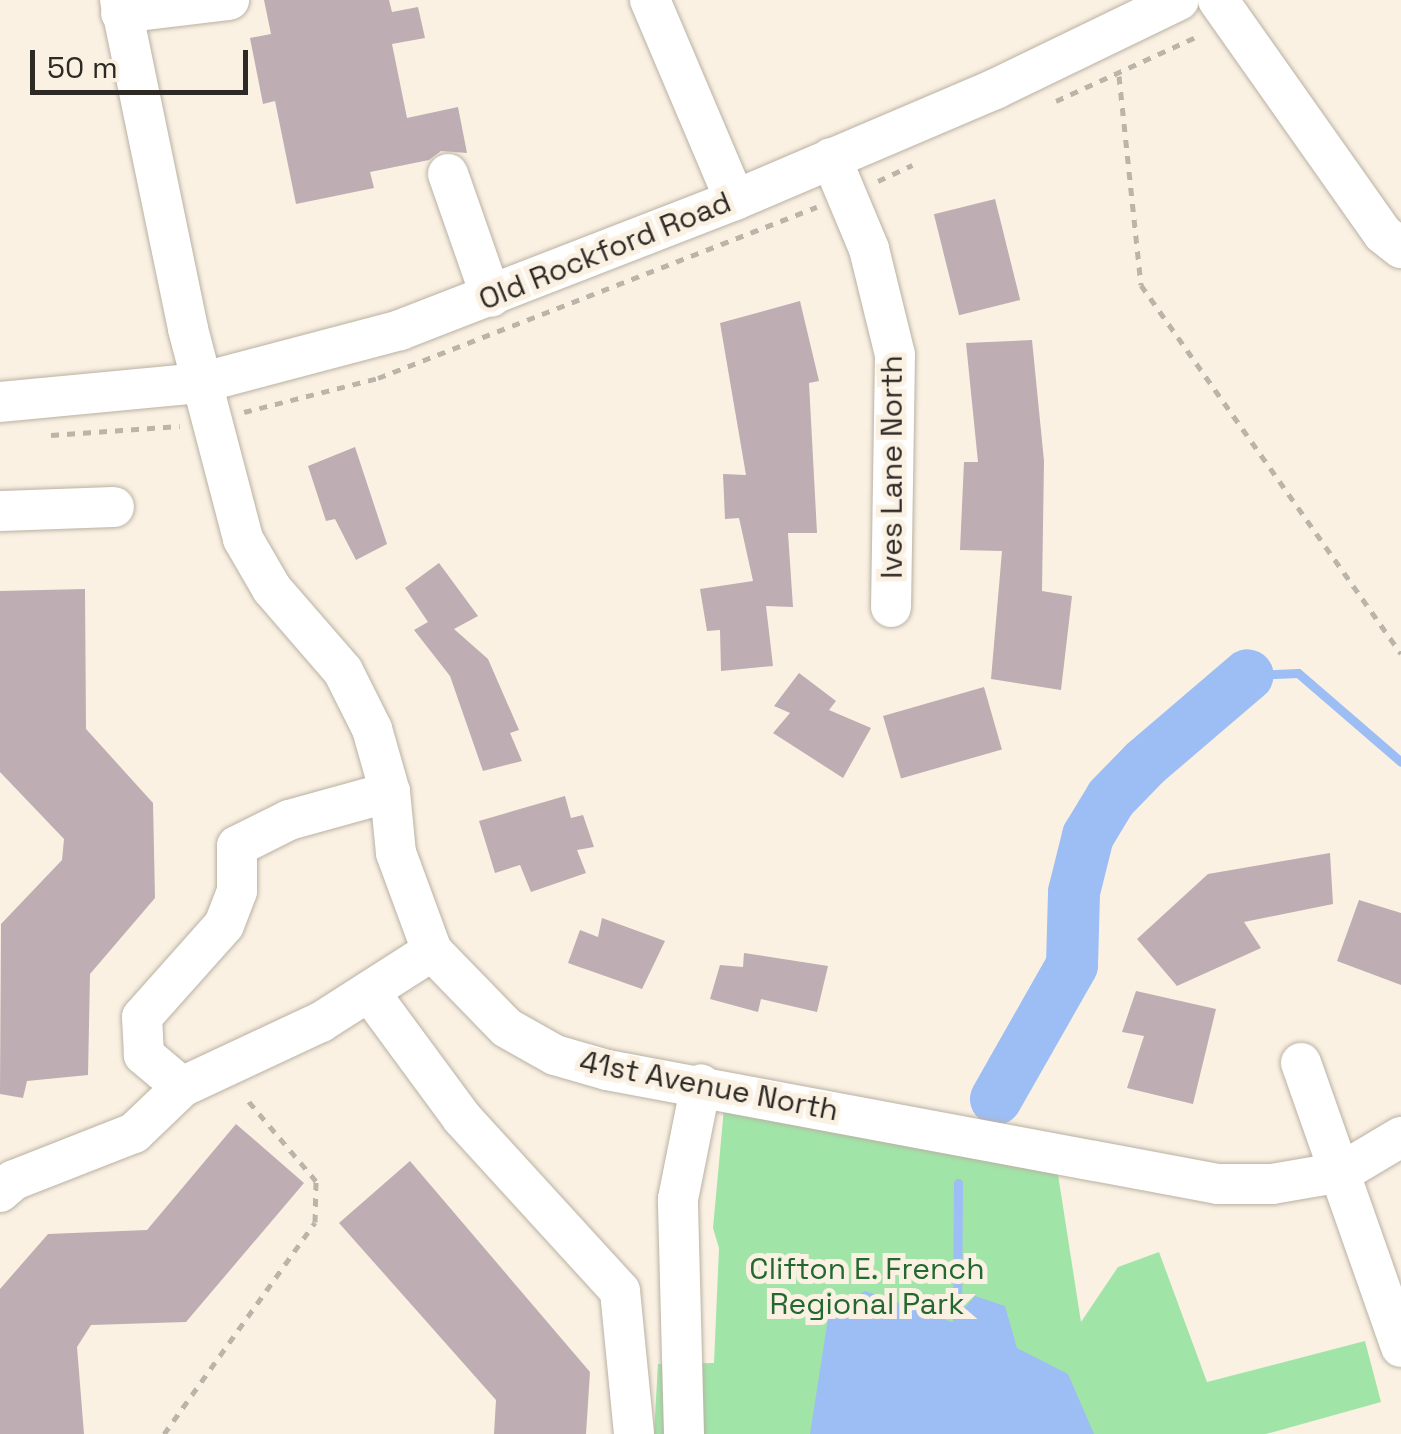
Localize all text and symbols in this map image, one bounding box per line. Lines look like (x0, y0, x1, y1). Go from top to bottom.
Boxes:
scale bar (35, 30, 252, 92)
text: 50 m (47, 48, 118, 87)
street label: Old Rockford Road (474, 184, 736, 318)
street label: Ives Lane North (874, 355, 910, 579)
street label: 41st Avenue North (576, 1043, 842, 1129)
park label: Clifton E. French Regional Park (749, 1251, 985, 1322)

